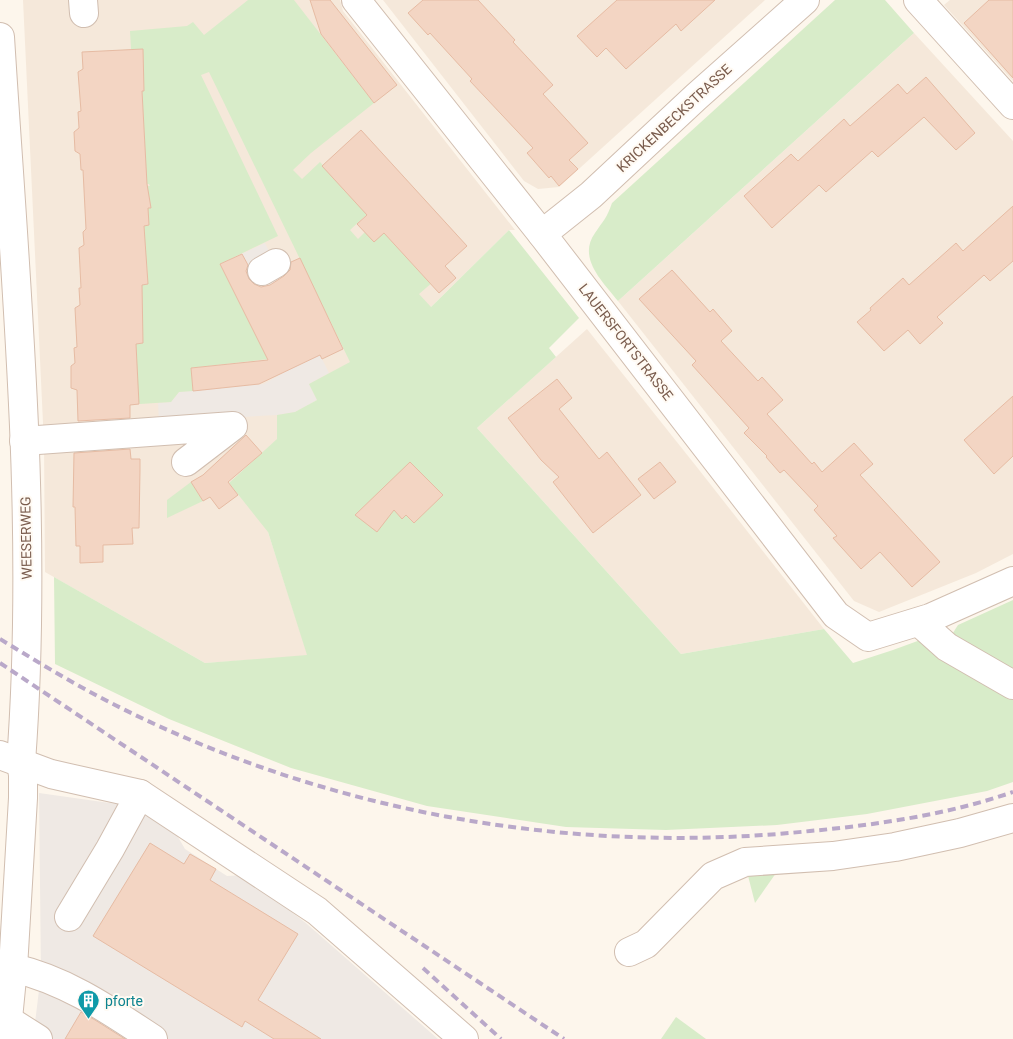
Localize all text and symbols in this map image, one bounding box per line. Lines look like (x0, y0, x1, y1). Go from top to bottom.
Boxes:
street label: KRICKENBECKSTRASSE (613, 61, 735, 175)
street label: LAUERSFORTSTRASSE (576, 281, 676, 403)
street label: WEESERWEG (17, 496, 35, 580)
building icon: pforte (77, 989, 101, 1020)
place label: pforte (105, 993, 143, 1009)

